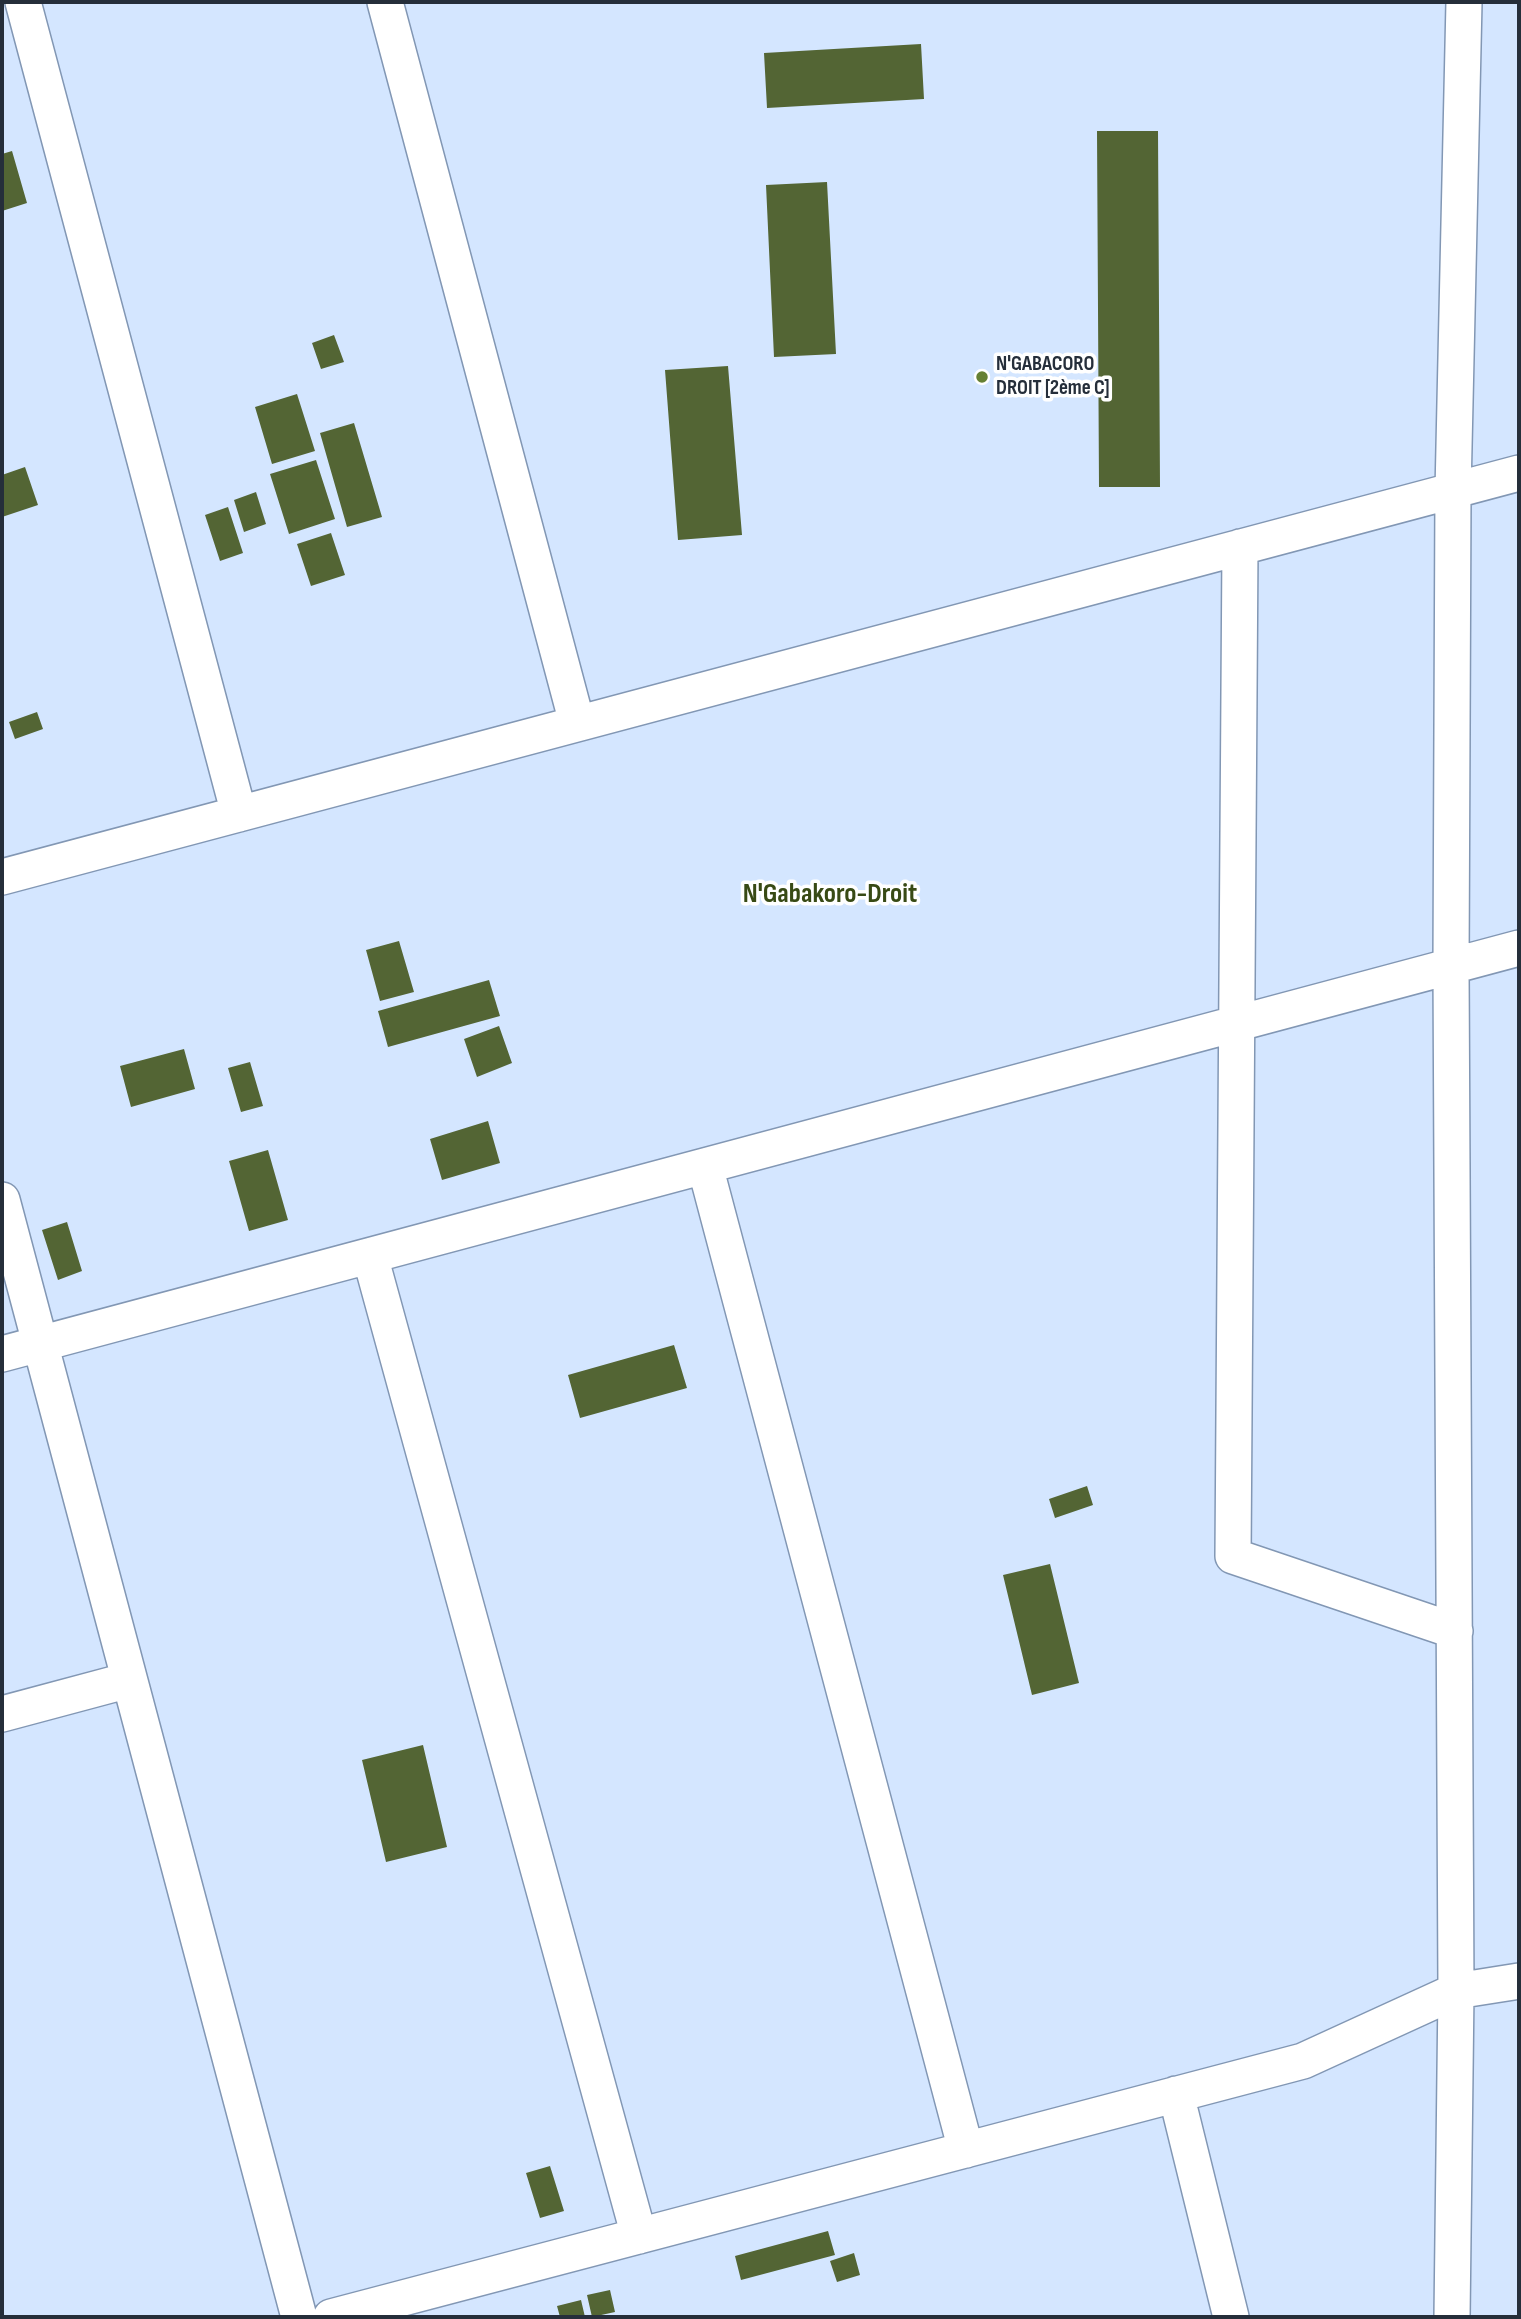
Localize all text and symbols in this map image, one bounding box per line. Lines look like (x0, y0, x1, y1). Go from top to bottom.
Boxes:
place label: N'GABACORO DROIT [2ème C] (996, 352, 1110, 402)
marker: N'GABACORO DROIT [2ème C] (974, 369, 990, 385)
district label: N'Gabakoro-Droit (743, 878, 917, 912)

